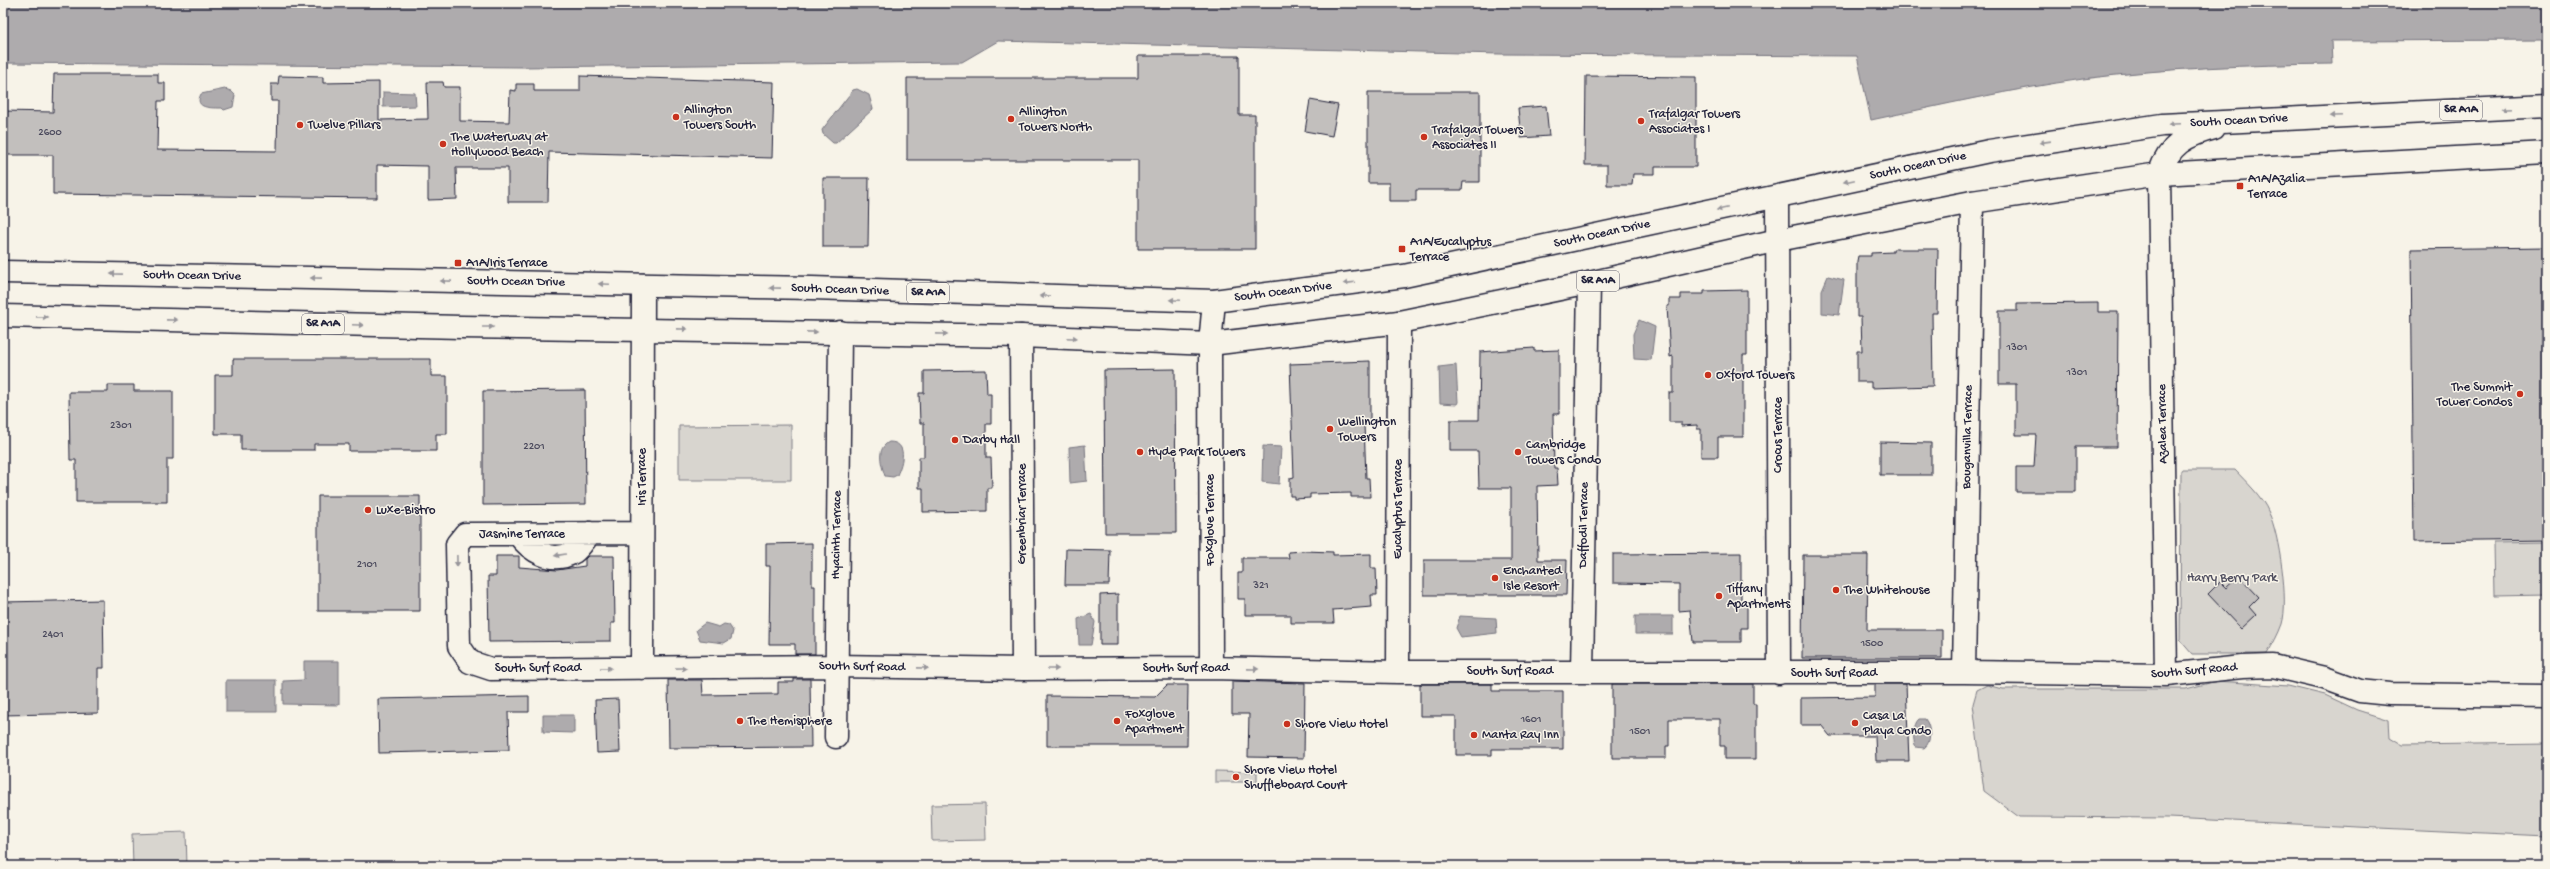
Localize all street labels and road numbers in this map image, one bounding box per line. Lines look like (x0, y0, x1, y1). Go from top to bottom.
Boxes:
road number: SR A1A (2440, 100, 2482, 120)
street label: South Ocean Drive (2190, 111, 2289, 131)
street label: South Ocean Drive (1869, 148, 1968, 184)
street label: South Ocean Drive (1553, 216, 1652, 252)
street label: South Ocean Drive (143, 268, 241, 284)
road number: SR A1A (1577, 271, 1619, 291)
street label: South Ocean Drive (467, 274, 565, 290)
street label: South Ocean Drive (1233, 279, 1333, 305)
street label: South Ocean Drive (791, 281, 890, 299)
road number: SR A1A (907, 283, 949, 303)
road number: SR A1A (302, 314, 344, 334)
street label: Azalea Terrace (2155, 384, 2171, 464)
street label: Bouganvilla Terrace (1960, 385, 1976, 490)
street label: Crocus Terrace (1771, 397, 1786, 473)
street label: Iris Terrace (635, 448, 650, 506)
street label: Eucalyptus Terrace (1391, 459, 1406, 559)
street label: Greenbriar Terrace (1015, 463, 1030, 564)
street label: Foxglove Terrace (1203, 474, 1218, 567)
street label: Daffodil Terrace (1576, 482, 1592, 569)
street label: Hyacinth Terrace (829, 490, 845, 580)
street label: Jasmine Terrace (479, 527, 565, 542)
street label: South Surf Road (819, 659, 907, 675)
street label: South Surf Road (2150, 660, 2239, 682)
street label: South Surf Road (495, 661, 583, 676)
street label: South Surf Road (1143, 661, 1231, 676)
street label: South Surf Road (1467, 664, 1555, 679)
street label: South Surf Road (1791, 666, 1879, 681)

